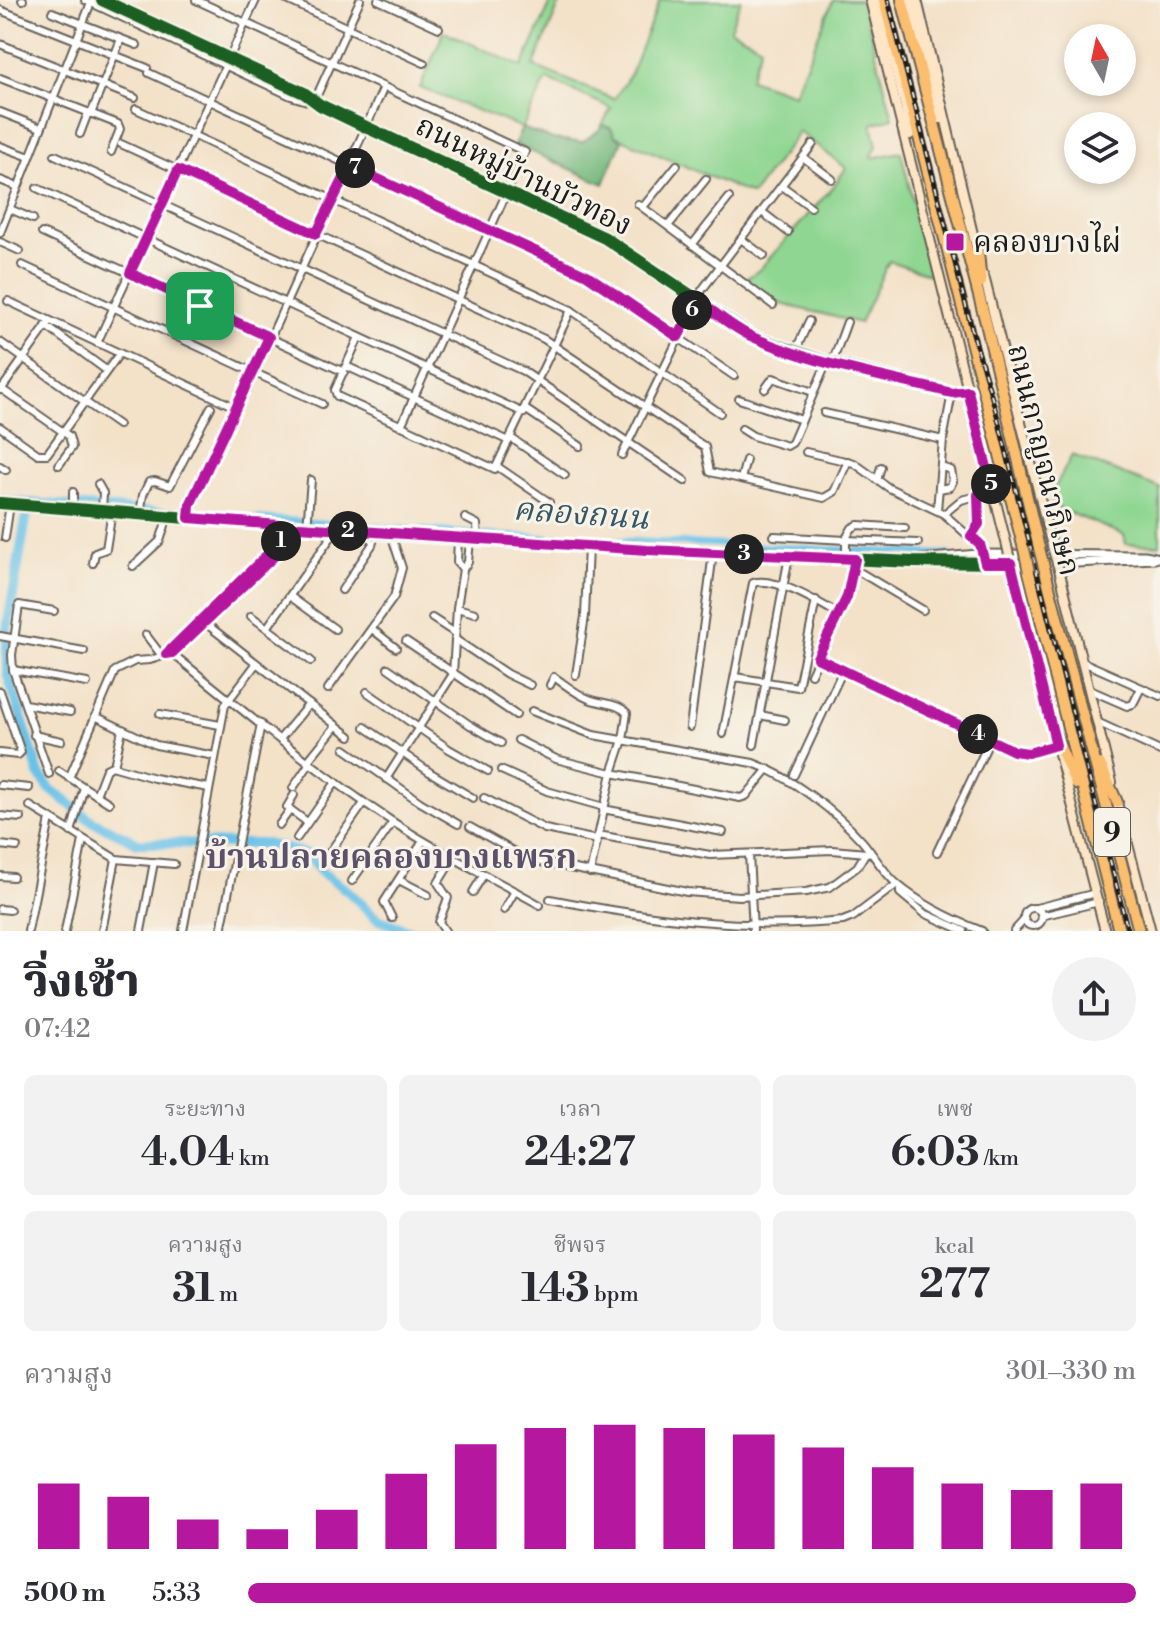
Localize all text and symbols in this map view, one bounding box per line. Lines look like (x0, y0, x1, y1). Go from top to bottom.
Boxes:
north arrow (1064, 24, 1136, 96)
map controls (1064, 24, 1136, 184)
street label: ถนนหมู่บ้านบัวทอง (409, 107, 638, 245)
button: layers (1064, 112, 1136, 184)
pin: 7 (335, 148, 375, 188)
text: 7 (349, 154, 361, 181)
place label: คลองบางไผ่ (973, 221, 1121, 262)
marker: คลองบางไผ่ (944, 231, 966, 253)
pin (166, 272, 234, 340)
icon: arrive (178, 284, 222, 328)
pin: 6 (672, 290, 712, 330)
text: 6 (685, 296, 699, 323)
street label: ถนนกาญจนาภิเษก (998, 341, 1088, 580)
pin: 5 (971, 464, 1011, 504)
text: 5 (984, 470, 998, 497)
water label: คลองถนน (512, 489, 651, 539)
pin: 2 (328, 511, 368, 551)
text: 2 (341, 517, 355, 544)
pin: 1 (261, 521, 301, 561)
text: 1 (276, 527, 286, 554)
pin: 3 (724, 534, 764, 574)
text: 3 (737, 540, 751, 567)
pin: 4 (958, 714, 998, 754)
text: 4 (971, 720, 985, 747)
road number: 9 (1094, 808, 1130, 856)
district label: บ้านปลายคลองบางแพรก (205, 837, 577, 879)
text: วิ่งเช้า (24, 955, 140, 1010)
button: share (1052, 957, 1136, 1041)
text: 07:42 (24, 1013, 91, 1045)
text: ระยะทาง (165, 1096, 246, 1123)
text: เวลา (559, 1096, 601, 1123)
text: เพซ (936, 1096, 973, 1123)
text: 4.04 (141, 1128, 235, 1178)
text: 24:27 (524, 1128, 636, 1178)
text: 6:03 (890, 1128, 980, 1178)
text: km (235, 1145, 270, 1172)
text: /km (980, 1145, 1019, 1172)
text: ความสูง (168, 1232, 243, 1259)
text: ชีพจร (554, 1232, 606, 1259)
text: kcal (935, 1233, 975, 1260)
text: 277 (919, 1260, 990, 1310)
text: 31 (172, 1264, 215, 1314)
text: 143 (521, 1264, 590, 1314)
text: m (215, 1281, 238, 1308)
text: bpm (590, 1281, 639, 1308)
text: 301–330 m (1006, 1355, 1136, 1387)
text: ความสูง (24, 1359, 113, 1391)
text: 500 m (24, 1577, 106, 1609)
text: 5:33 (152, 1577, 201, 1609)

